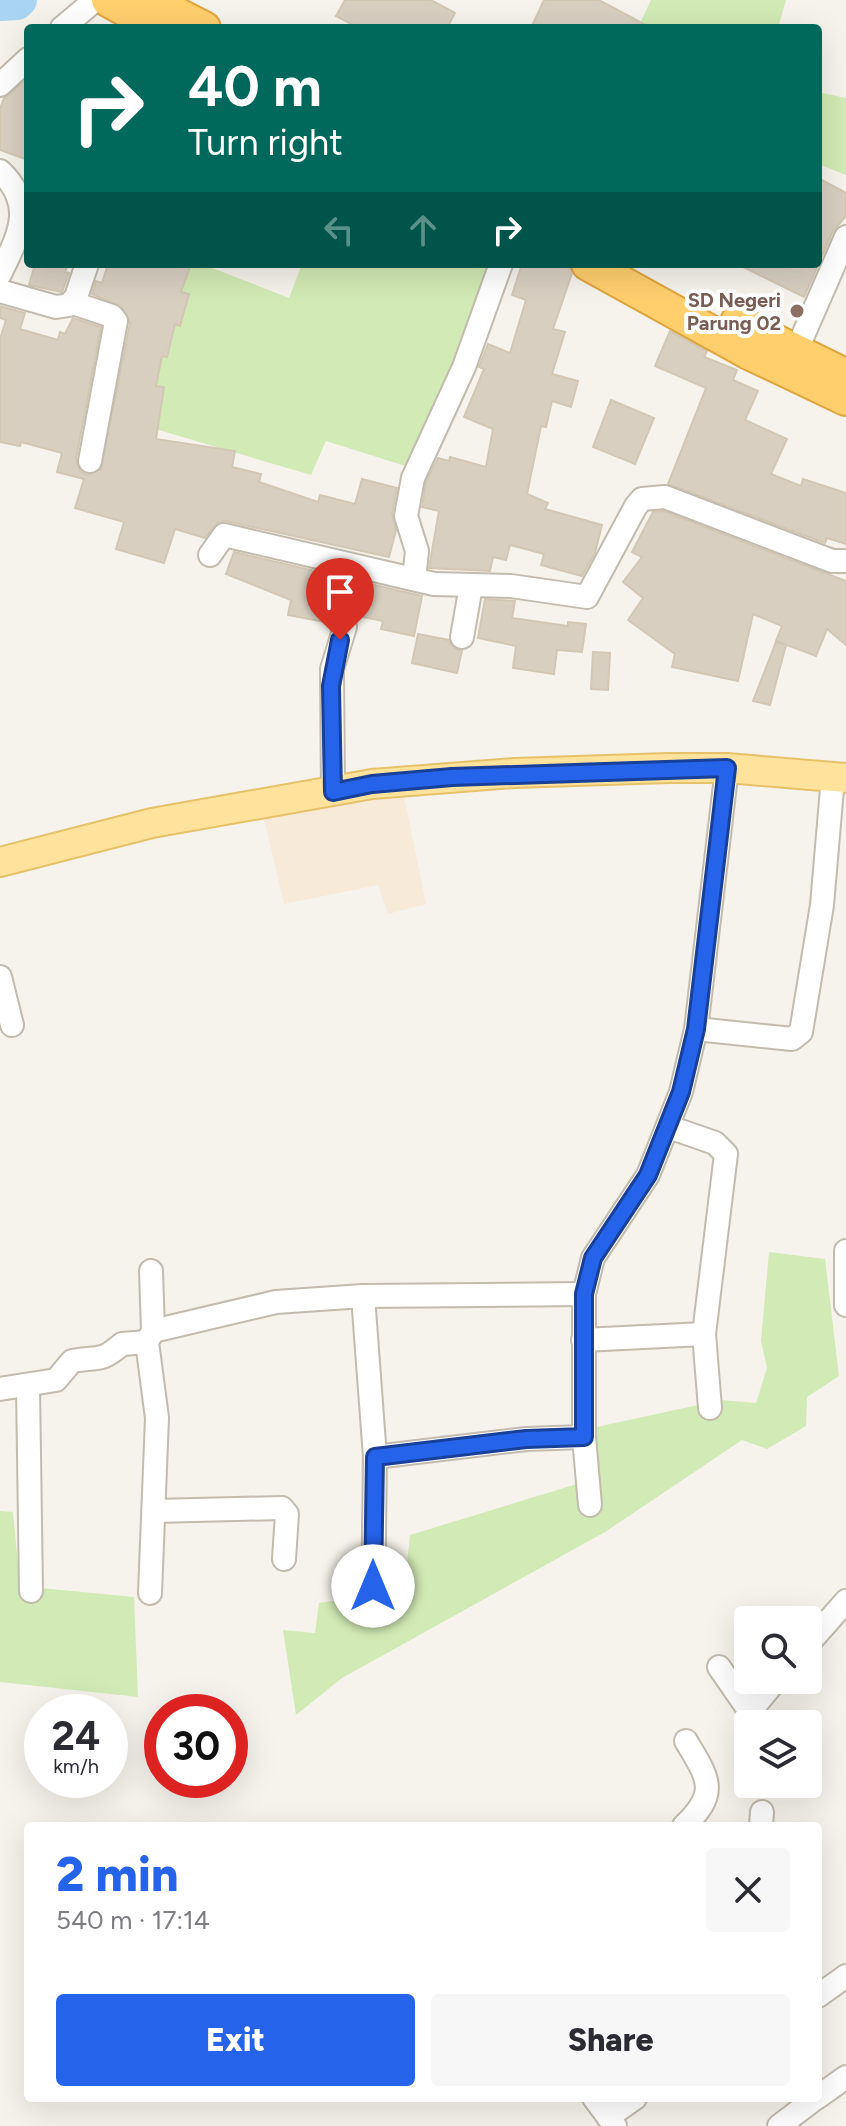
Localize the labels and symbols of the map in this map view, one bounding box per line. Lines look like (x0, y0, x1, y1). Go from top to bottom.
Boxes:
place label: SD Negeri Parung 02 (687, 288, 781, 335)
marker: SD Negeri Parung 02 (788, 302, 806, 320)
pin (306, 558, 374, 640)
position arrow (331, 1544, 415, 1628)
speed limit sign: 30 (144, 1694, 248, 1798)

